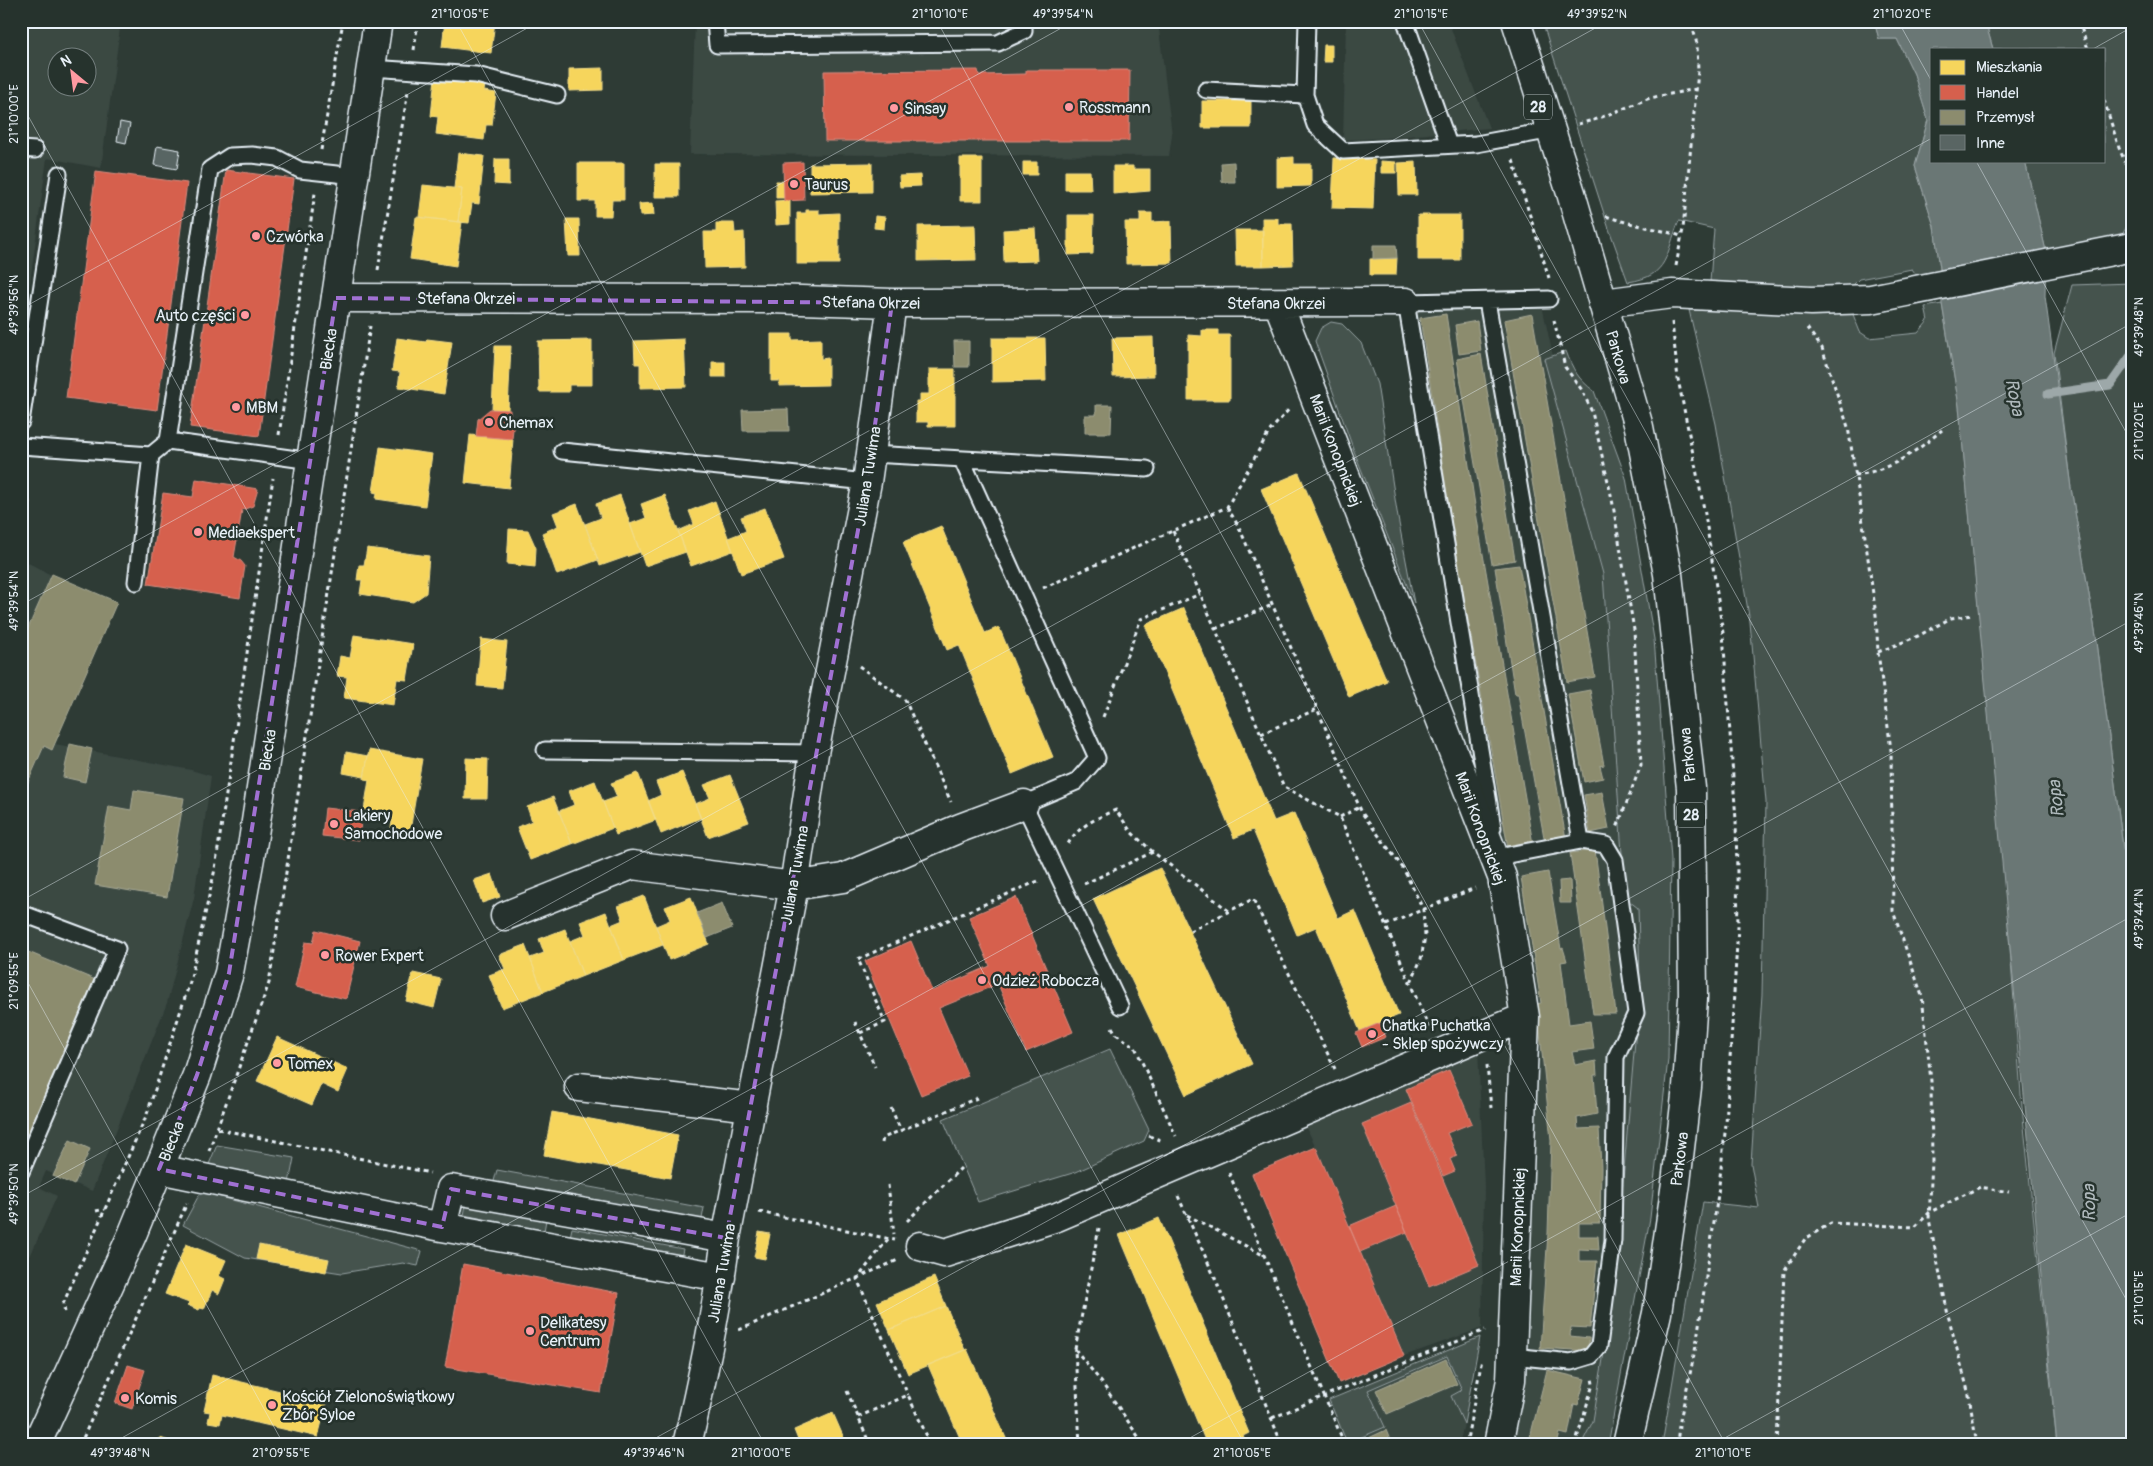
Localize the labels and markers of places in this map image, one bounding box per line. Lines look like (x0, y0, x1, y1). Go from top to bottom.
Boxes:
place label: Rossmann (1079, 98, 1150, 118)
place label: Sinsay (904, 99, 946, 119)
marker: Rossmann (1063, 101, 1075, 113)
marker: Sinsay (888, 102, 900, 114)
place label: Taurus (804, 175, 848, 195)
marker: Taurus (788, 178, 800, 190)
place label: Czwórka (266, 227, 324, 247)
marker: Czwórka (250, 230, 262, 242)
place label: Auto części (156, 306, 235, 326)
marker: Auto części (239, 309, 251, 321)
place label: MBM (246, 398, 278, 418)
marker: MBM (230, 401, 242, 413)
place label: Chemax (499, 413, 554, 433)
marker: Chemax (483, 416, 495, 428)
place label: Mediaekspert (208, 523, 295, 543)
marker: Mediaekspert (192, 526, 204, 538)
place label: Lakiery Samochodowe (344, 806, 443, 844)
marker: Lakiery Samochodowe (328, 818, 340, 830)
place label: Rower Expert (335, 946, 424, 966)
marker: Rower Expert (319, 949, 331, 961)
place label: Odzież Robocza (992, 971, 1099, 991)
marker: Odzież Robocza (976, 974, 988, 986)
place label: Chatka Puchatka - Sklep spożywczy (1382, 1016, 1504, 1054)
marker: Chatka Puchatka - Sklep spożywczy (1366, 1028, 1378, 1040)
place label: Tomex (287, 1054, 333, 1074)
marker: Tomex (271, 1057, 283, 1069)
place label: Delikatesy Centrum (540, 1313, 607, 1351)
marker: Delikatesy Centrum (524, 1325, 536, 1337)
place label: Kościół Zielonoświątkowy Zbór Syloe (282, 1387, 455, 1425)
place label: Komis (135, 1389, 177, 1409)
marker: Komis (119, 1392, 131, 1404)
marker: Kościół Zielonoświątkowy Zbór Syloe (266, 1399, 278, 1411)

